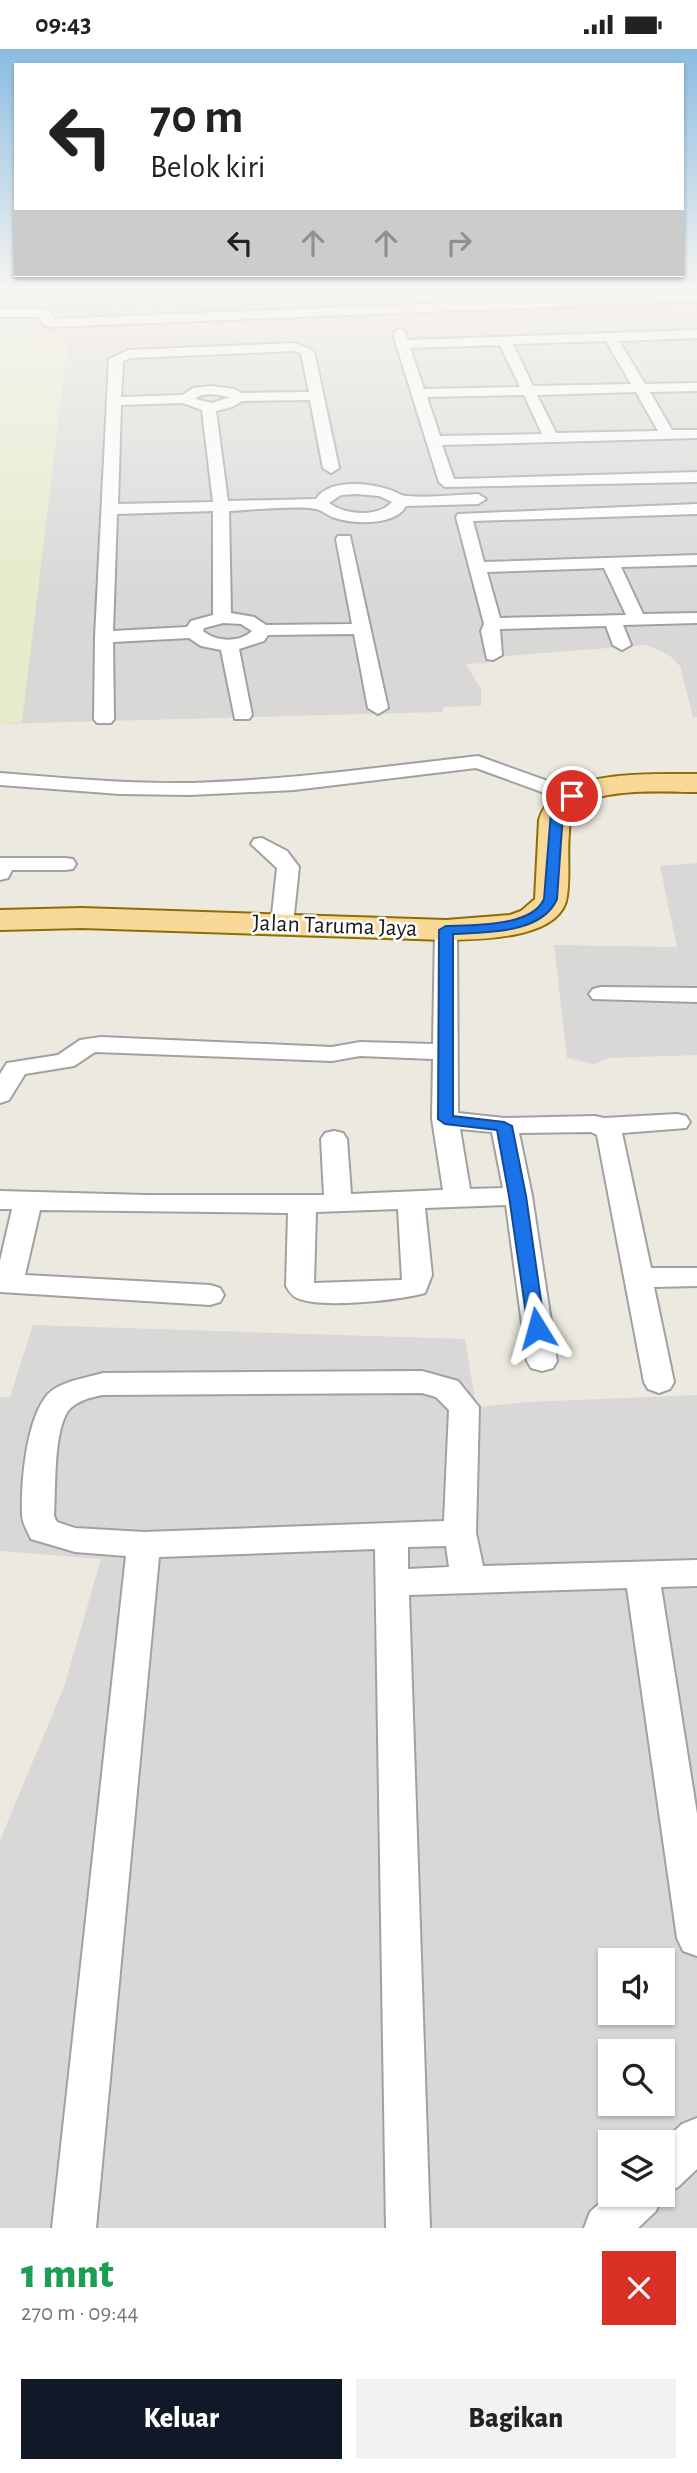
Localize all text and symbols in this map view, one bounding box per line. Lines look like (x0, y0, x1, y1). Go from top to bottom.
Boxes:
text: 09:43 (35, 11, 91, 37)
icon: left (35, 91, 126, 182)
text: 70 m (150, 93, 244, 142)
text: Belok kiri (150, 151, 266, 183)
icon: left (221, 224, 259, 262)
icon: ahead (294, 224, 332, 262)
icon: ahead (367, 224, 405, 262)
icon: right (440, 224, 478, 262)
pin (542, 766, 602, 826)
icon: arrive (553, 777, 591, 815)
street label: Jalan Taruma Jaya (252, 911, 418, 941)
position arrow (500, 1291, 574, 1365)
map controls (598, 1948, 675, 2207)
button: sound (598, 1948, 675, 2025)
button: search (598, 2039, 675, 2116)
button: layers (598, 2130, 675, 2207)
button: close (602, 2251, 676, 2325)
text: 1 mnt (21, 2253, 114, 2295)
text: 270 m · 09:44 (21, 2302, 139, 2325)
button: Keluar (21, 2379, 342, 2459)
button: Bagikan (356, 2379, 676, 2459)

